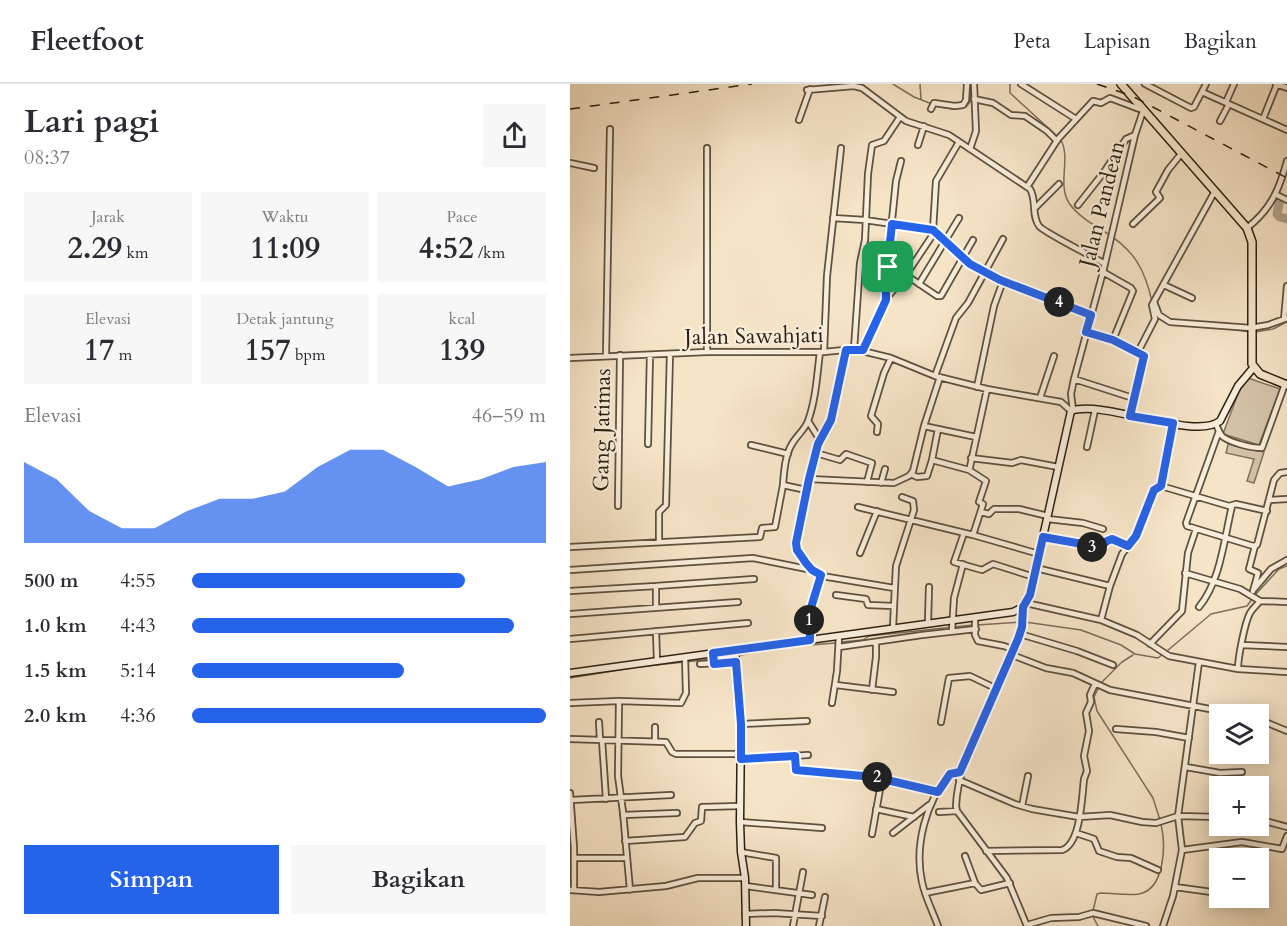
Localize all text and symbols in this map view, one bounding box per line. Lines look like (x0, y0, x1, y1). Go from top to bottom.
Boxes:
text: Fleetfoot (30, 22, 144, 60)
text: Peta (1013, 27, 1051, 56)
text: Lapisan (1084, 27, 1151, 56)
text: Bagikan (1184, 27, 1257, 56)
text: Lari pagi (24, 99, 159, 144)
button: share (483, 104, 546, 167)
street label: Jalan Pandean (1071, 137, 1132, 273)
text: 08:37 (24, 144, 70, 171)
text: Jarak (91, 206, 125, 228)
text: Waktu (262, 206, 308, 228)
text: Pace (447, 206, 477, 228)
text: 2.29 (67, 228, 122, 269)
text: 11:09 (250, 228, 320, 269)
text: 4:52 (419, 228, 474, 269)
pin (862, 241, 913, 292)
text: km (122, 242, 149, 264)
text: /km (474, 242, 505, 264)
icon: arrive (871, 250, 904, 283)
pin: 4 (1044, 287, 1074, 317)
text: 4 (1055, 291, 1063, 313)
text: Elevasi (85, 308, 131, 330)
text: Detak jantung (236, 308, 334, 330)
text: kcal (449, 308, 475, 330)
street label: Jalan Sawahjati (681, 320, 824, 352)
text: 17 (84, 330, 114, 371)
text: 157 (244, 330, 291, 371)
text: 139 (439, 330, 485, 371)
text: m (114, 344, 132, 366)
text: bpm (291, 344, 326, 366)
street label: Gang Jatimas (586, 368, 618, 492)
text: Elevasi (24, 402, 82, 429)
text: 46–59 m (472, 402, 546, 429)
pin: 3 (1077, 532, 1107, 562)
text: 3 (1088, 536, 1096, 558)
text: 500 m (24, 567, 79, 594)
text: 4:55 (120, 567, 156, 594)
pin: 1 (794, 605, 824, 635)
text: 1 (805, 609, 813, 631)
text: 1.0 km (24, 612, 87, 639)
text: 4:43 (120, 612, 156, 639)
text: 1.5 km (24, 657, 87, 684)
text: 5:14 (120, 657, 156, 684)
text: 2.0 km (24, 702, 87, 729)
text: 4:36 (120, 702, 156, 729)
map controls (1209, 704, 1269, 908)
button: layers (1209, 704, 1269, 764)
pin: 2 (862, 762, 892, 792)
text: 2 (873, 766, 881, 788)
button: + (1209, 776, 1269, 836)
button: Simpan (24, 845, 279, 914)
button: Bagikan (291, 845, 546, 914)
button: − (1209, 848, 1269, 908)

